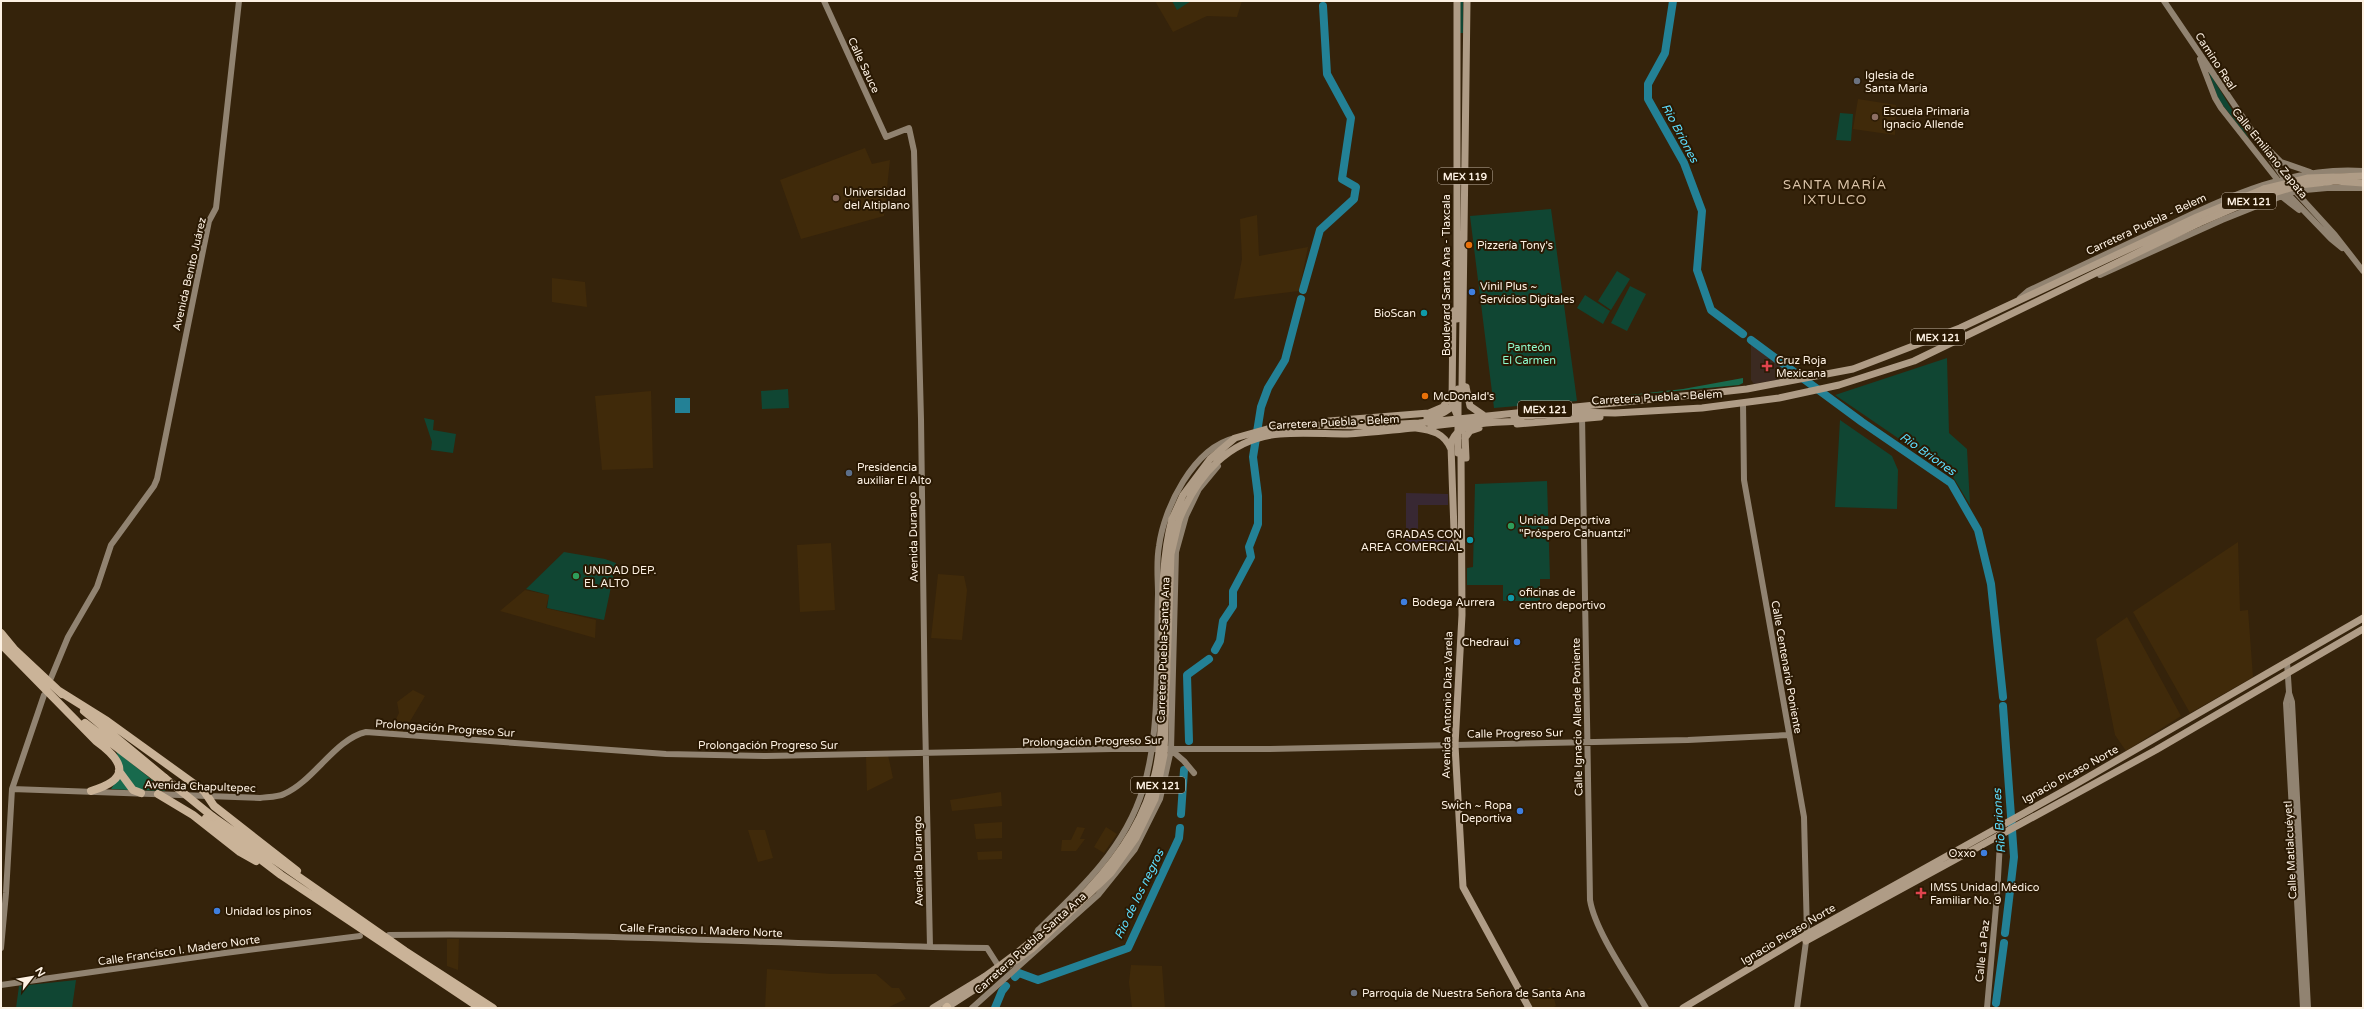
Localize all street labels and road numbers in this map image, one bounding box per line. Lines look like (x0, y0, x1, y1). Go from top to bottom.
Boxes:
street label: Camino Real (2192, 30, 2239, 92)
street label: Calle Sauce (845, 35, 882, 95)
street label: Calle Emiliano Zapata (2229, 105, 2310, 201)
road number: MEX 119 (1438, 168, 1492, 184)
street label: Carretera Puebla - Belem (2084, 191, 2208, 258)
road number: MEX 121 (2222, 193, 2276, 209)
street label: Boulevard Santa Ana - Tlaxcala (1440, 194, 1453, 356)
street label: Avenida Benito Juárez (170, 216, 209, 332)
road number: MEX 121 (1911, 329, 1965, 345)
street label: Carretera Puebla - Belem (1591, 388, 1723, 407)
road number: MEX 121 (1518, 401, 1572, 417)
street label: Carretera Puebla - Belem (1268, 413, 1400, 432)
street label: Avenida Durango (906, 491, 921, 583)
street label: Carretera Puebla-Santa Ana (1154, 577, 1173, 723)
street label: Calle Centenario Poniente (1768, 600, 1805, 735)
street label: Avenida Antonio Díaz Varela (1440, 631, 1455, 779)
street label: Calle Ignacio Allende Poniente (1570, 638, 1585, 796)
street label: Prolongación Progreso Sur (375, 717, 516, 740)
street label: Calle Progreso Sur (1467, 726, 1564, 741)
street label: Prolongación Progreso Sur (1022, 734, 1163, 749)
street label: Prolongación Progreso Sur (698, 739, 839, 752)
street label: Ignacio Picaso Norte (2020, 743, 2121, 806)
road number: MEX 121 (1131, 777, 1185, 793)
street label: Avenida Chapultepec (144, 778, 256, 795)
street label: Calle Matlalcuéyetl (2281, 800, 2300, 900)
street label: Avenida Durango (911, 815, 926, 907)
street label: Carretera Puebla-Santa Ana (972, 890, 1089, 997)
street label: Ignacio Picaso Norte (1739, 901, 1838, 968)
street label: Calle La Paz (1973, 919, 1992, 983)
street label: Calle Francisco I. Madero Norte (619, 921, 783, 940)
street label: Calle Francisco I. Madero Norte (97, 933, 261, 968)

